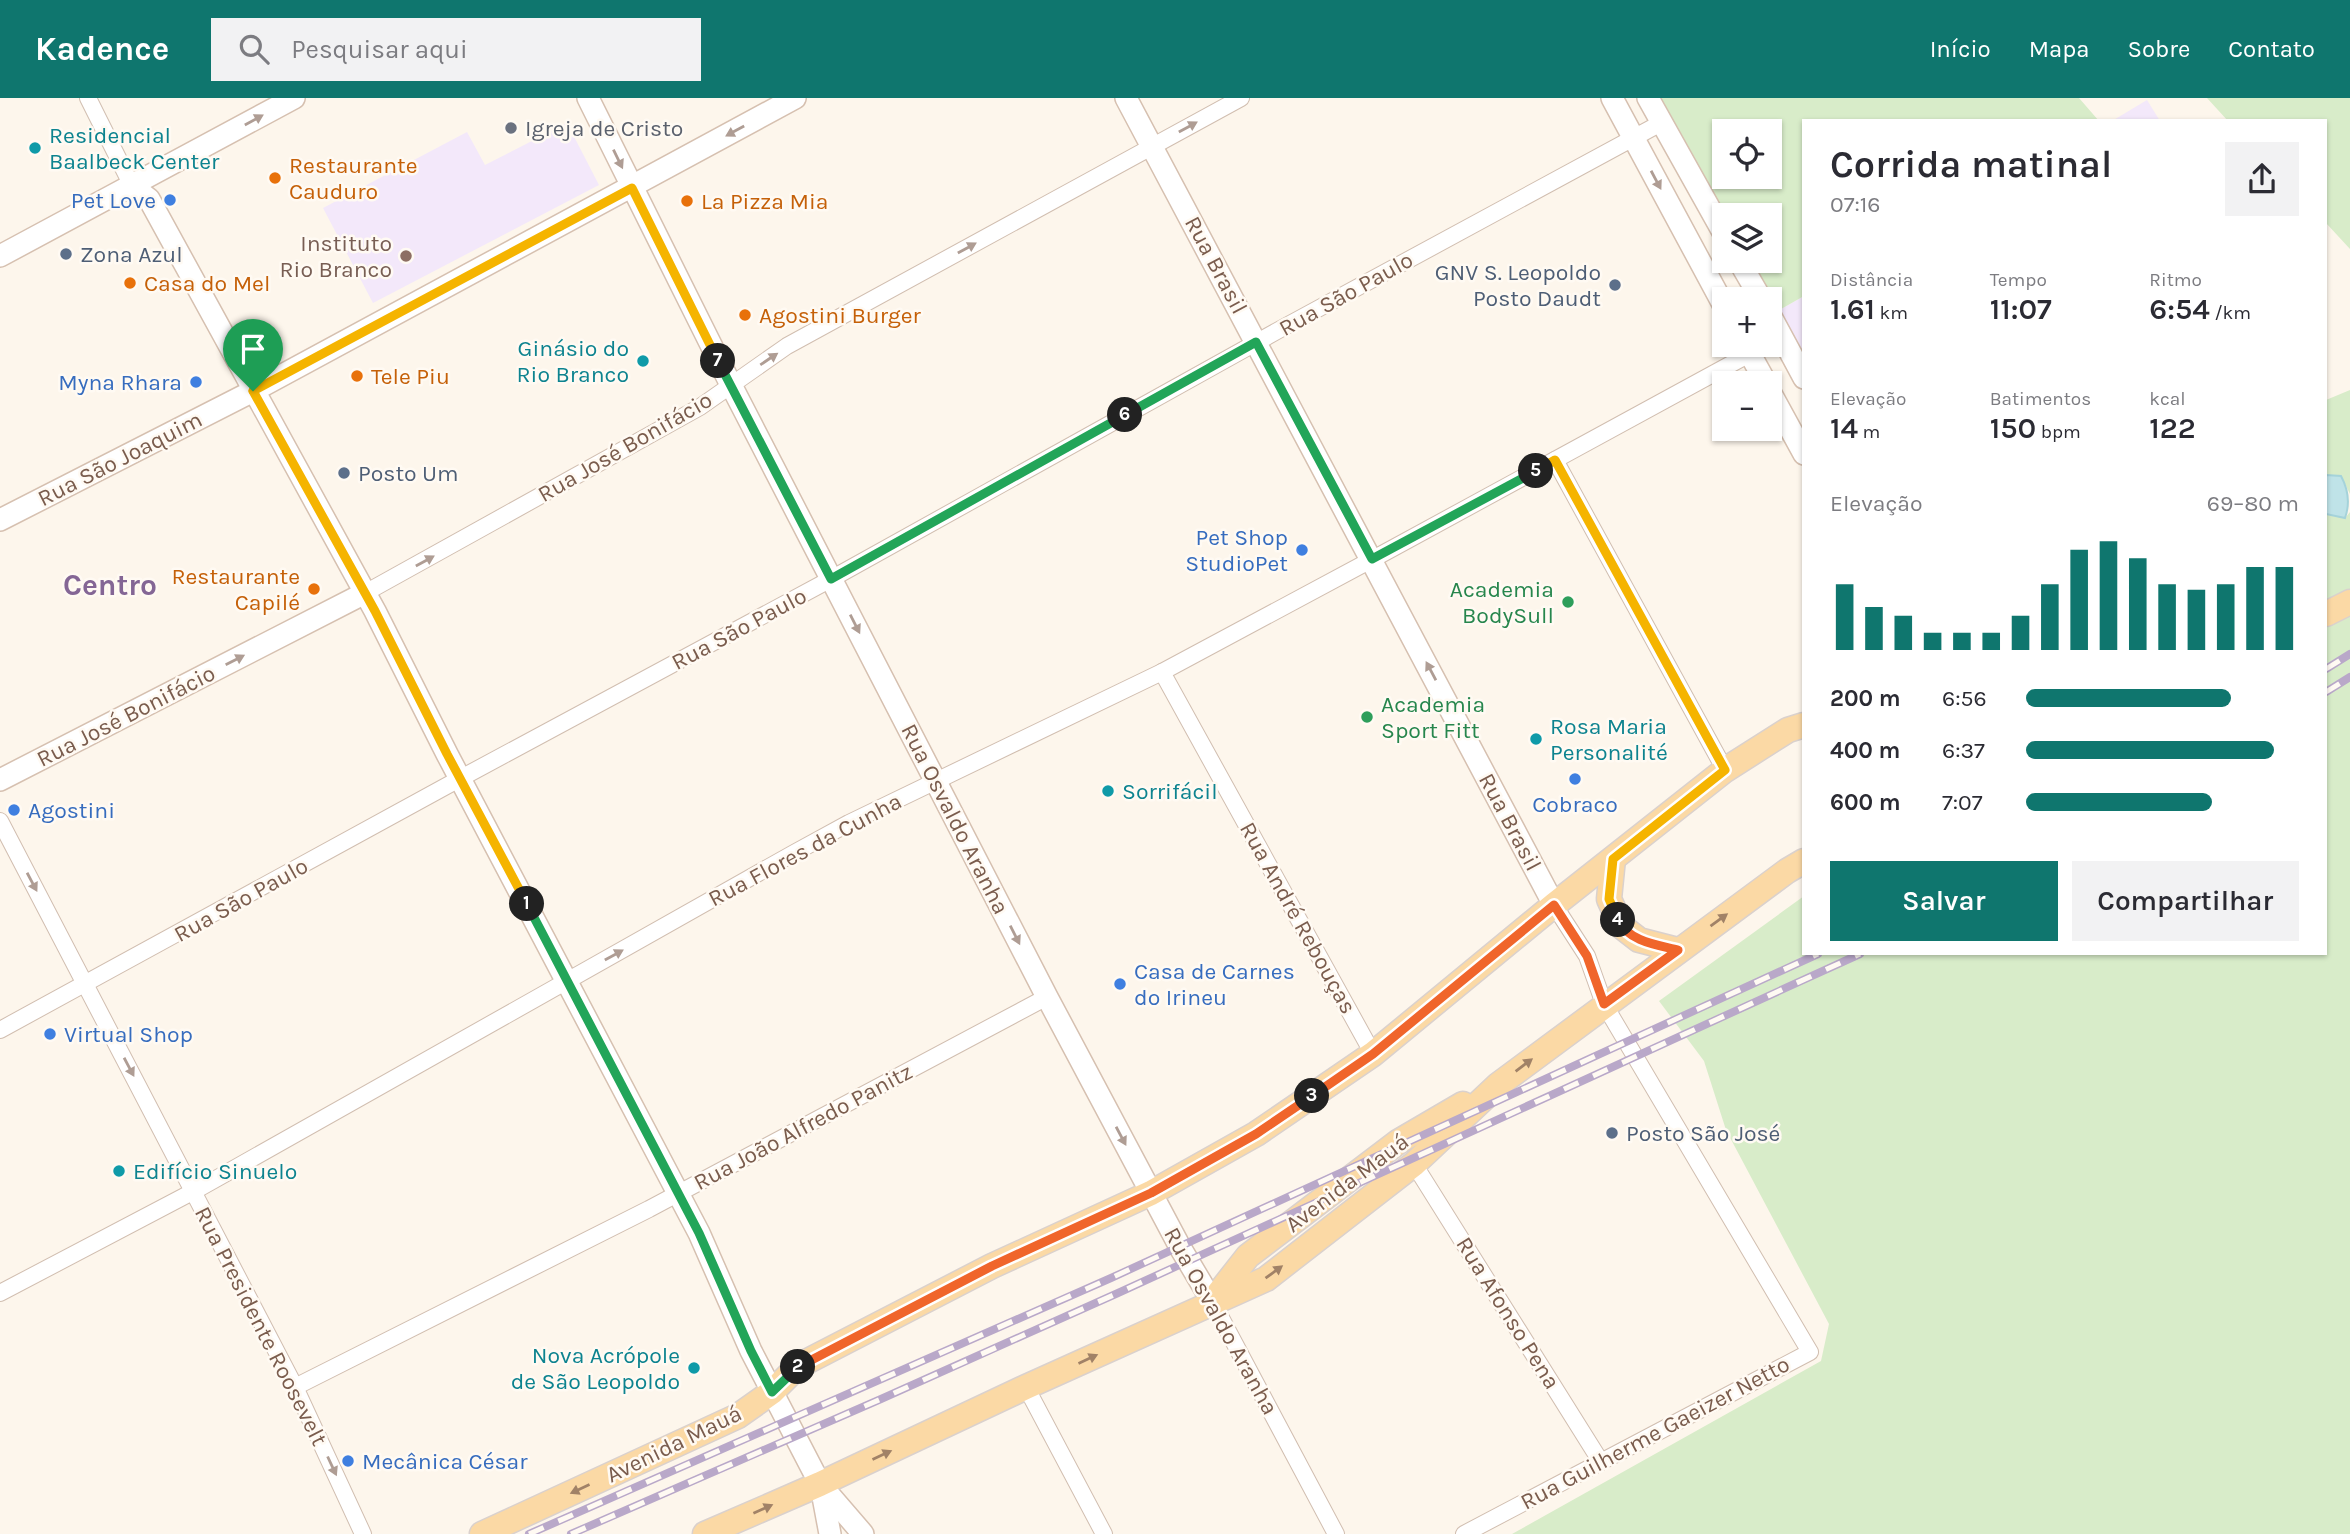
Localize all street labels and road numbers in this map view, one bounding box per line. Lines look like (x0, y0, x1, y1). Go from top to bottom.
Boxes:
street label: Rua Brasil (1179, 212, 1253, 318)
street label: Rua São Paulo (1274, 246, 1418, 342)
street label: Rua José Bonifácio (533, 386, 717, 508)
street label: Rua São Joaquim (33, 406, 207, 512)
street label: Rua São Paulo (667, 582, 811, 676)
street label: Rua José Bonifácio (32, 659, 220, 773)
street label: Rua Osvaldo Aranha (895, 719, 1015, 919)
street label: Rua Brasil (1473, 769, 1547, 875)
street label: Rua Flores da Cunha (704, 788, 906, 912)
street label: Rua André Rebouças (1234, 817, 1362, 1019)
street label: Rua São Paulo (169, 852, 313, 948)
street label: Rua João Alfredo Panitz (689, 1058, 917, 1196)
street label: Avenida Mauá (1280, 1128, 1414, 1238)
street label: Rua Presidente Roosevelt (189, 1202, 333, 1450)
street label: Rua Osvaldo Aranha (1158, 1223, 1284, 1419)
street label: Rua Afonso Pena (1450, 1232, 1566, 1394)
street label: Rua Guilherme Gaeizer Netto (1516, 1350, 1794, 1516)
street label: Avenida Mauá (602, 1400, 746, 1488)

